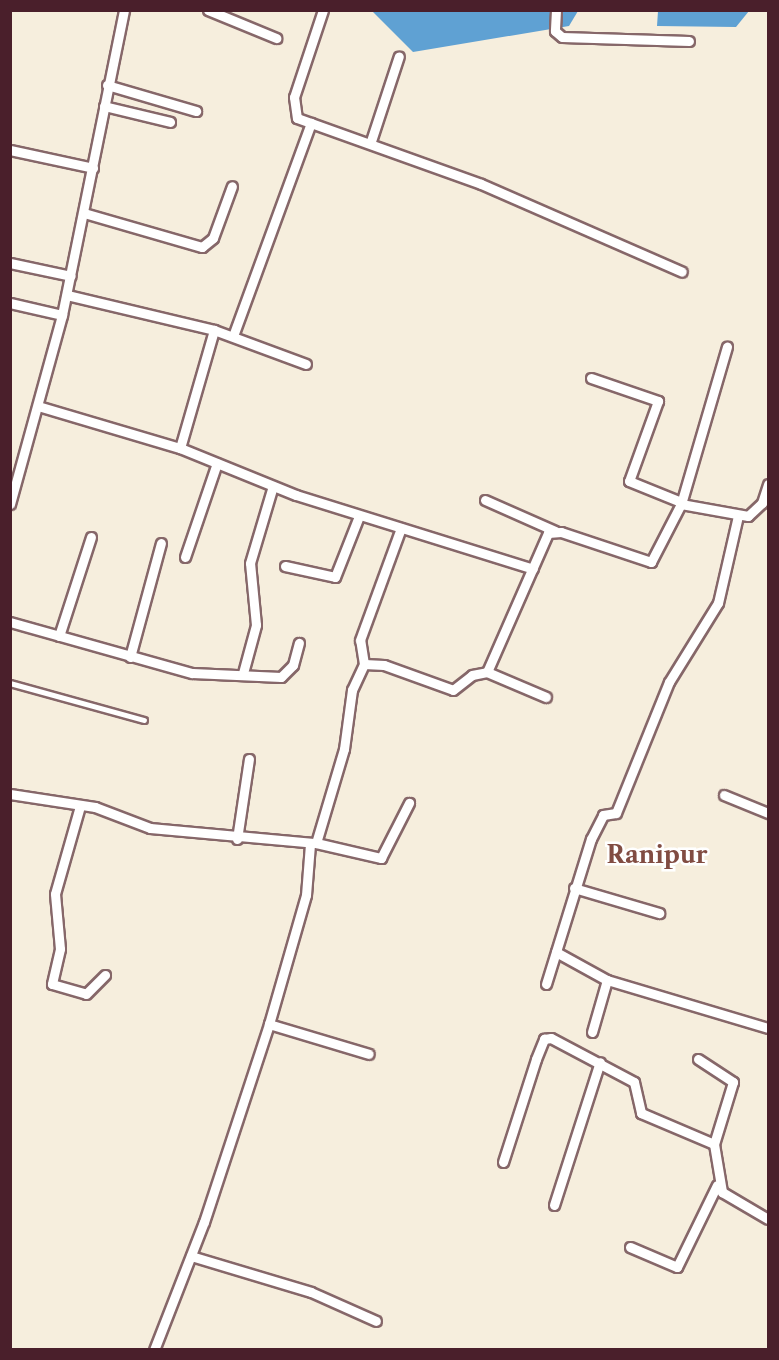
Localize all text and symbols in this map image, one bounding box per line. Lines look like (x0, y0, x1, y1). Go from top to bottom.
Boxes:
district label: Ranipur (606, 841, 708, 869)

